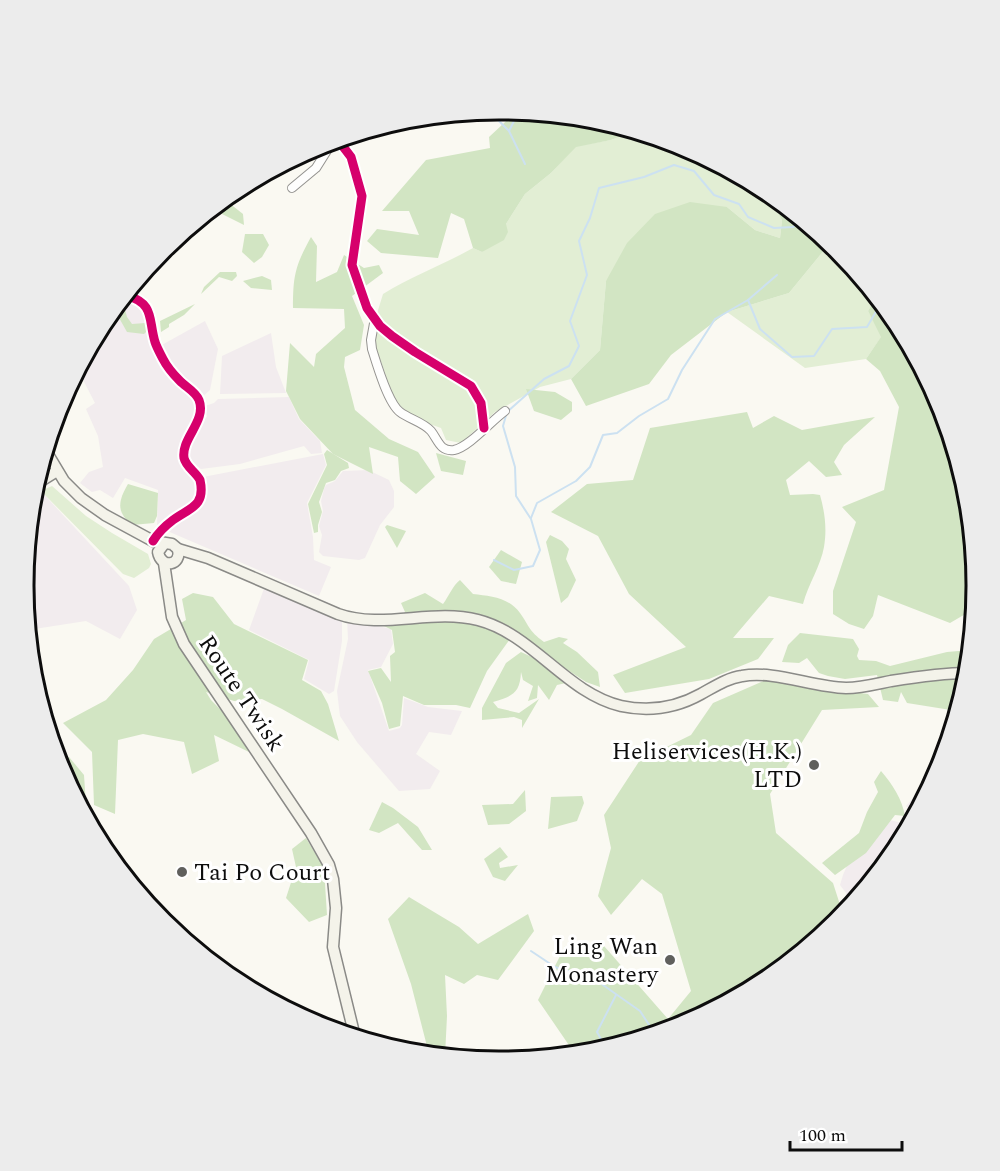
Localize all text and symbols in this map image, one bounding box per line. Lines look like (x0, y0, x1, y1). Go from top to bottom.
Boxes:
street label: Route Twisk (189, 628, 294, 759)
place label: Heliservices(H.K.) LTD (612, 734, 802, 798)
marker: Heliservices(H.K.) LTD (807, 758, 821, 772)
place label: Tai Po Court (194, 855, 330, 891)
marker: Tai Po Court (175, 865, 189, 879)
place label: Ling Wan Monastery (545, 929, 659, 993)
marker: Ling Wan Monastery (663, 953, 677, 967)
scale bar (790, 1114, 902, 1152)
text: 100 m (799, 1122, 846, 1149)

